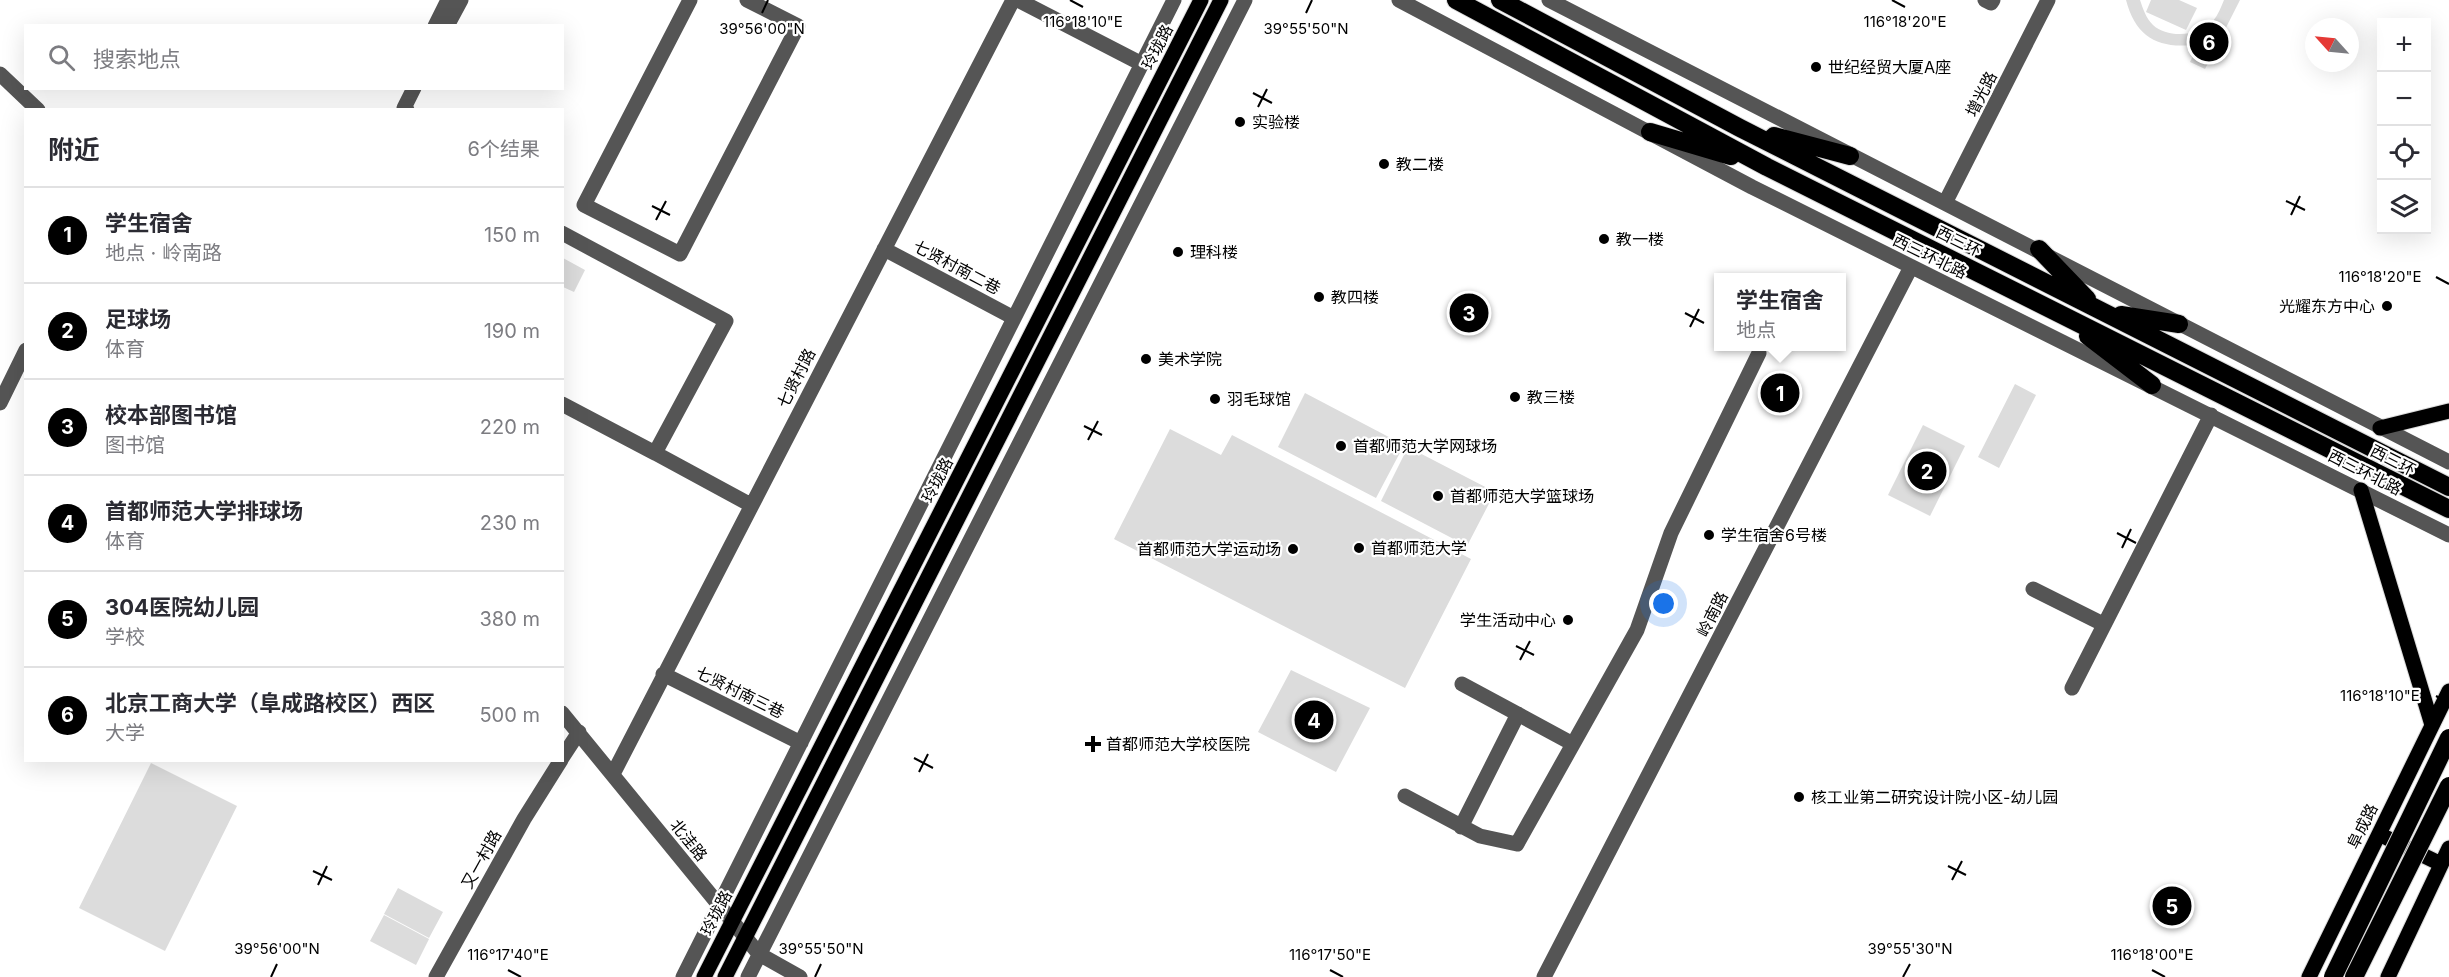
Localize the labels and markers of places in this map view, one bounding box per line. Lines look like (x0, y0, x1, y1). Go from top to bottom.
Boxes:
pin: 6 (2190, 20, 2228, 64)
place label: 世纪经贸大厦A座 (1828, 57, 1951, 77)
marker: 世纪经贸大厦A座 (1809, 60, 1823, 74)
place label: 实验楼 (1252, 112, 1300, 132)
marker: 实验楼 (1233, 115, 1247, 129)
place label: 教二楼 (1396, 154, 1444, 174)
marker: 教二楼 (1377, 157, 1391, 171)
place label: 教一楼 (1616, 229, 1664, 249)
marker: 教一楼 (1597, 232, 1611, 246)
place label: 理科楼 (1190, 242, 1238, 262)
marker: 理科楼 (1171, 245, 1185, 259)
place label: 教四楼 (1331, 287, 1379, 307)
marker: 教四楼 (1312, 290, 1326, 304)
pin: 3 (1450, 290, 1488, 336)
place label: 光耀东方中心 (2279, 296, 2375, 316)
marker: 光耀东方中心 (2380, 299, 2394, 313)
place label: 美术学院 (1158, 349, 1222, 369)
marker: 美术学院 (1139, 352, 1153, 366)
pin: 1 (1760, 370, 1800, 416)
place label: 教三楼 (1527, 387, 1575, 407)
place label: 羽毛球馆 (1227, 389, 1291, 409)
marker: 教三楼 (1508, 390, 1522, 404)
marker: 羽毛球馆 (1208, 392, 1222, 406)
place label: 首都师范大学网球场 (1353, 436, 1497, 456)
marker: 首都师范大学网球场 (1334, 439, 1348, 453)
pin: 2 (1908, 448, 1946, 494)
place label: 首都师范大学篮球场 (1450, 486, 1594, 506)
marker: 首都师范大学篮球场 (1431, 489, 1445, 503)
place label: 学生宿舍6号楼 (1721, 525, 1827, 545)
marker: 学生宿舍6号楼 (1702, 528, 1716, 542)
place label: 首都师范大学 (1371, 538, 1467, 558)
place label: 首都师范大学运动场 (1137, 539, 1281, 559)
marker: 首都师范大学 (1352, 541, 1366, 555)
marker: 首都师范大学运动场 (1286, 542, 1300, 556)
place label: 学生活动中心 (1460, 610, 1556, 630)
marker: 学生活动中心 (1561, 613, 1575, 627)
pin: 4 (1294, 698, 1334, 742)
place label: 首都师范大学校医院 (1106, 734, 1250, 754)
marker: 首都师范大学校医院 (1084, 735, 1102, 753)
place label: 核工业第二研究设计院小区-幼儿园 (1811, 787, 2058, 807)
marker: 核工业第二研究设计院小区-幼儿园 (1792, 790, 1806, 804)
pin: 5 (2152, 884, 2192, 928)

